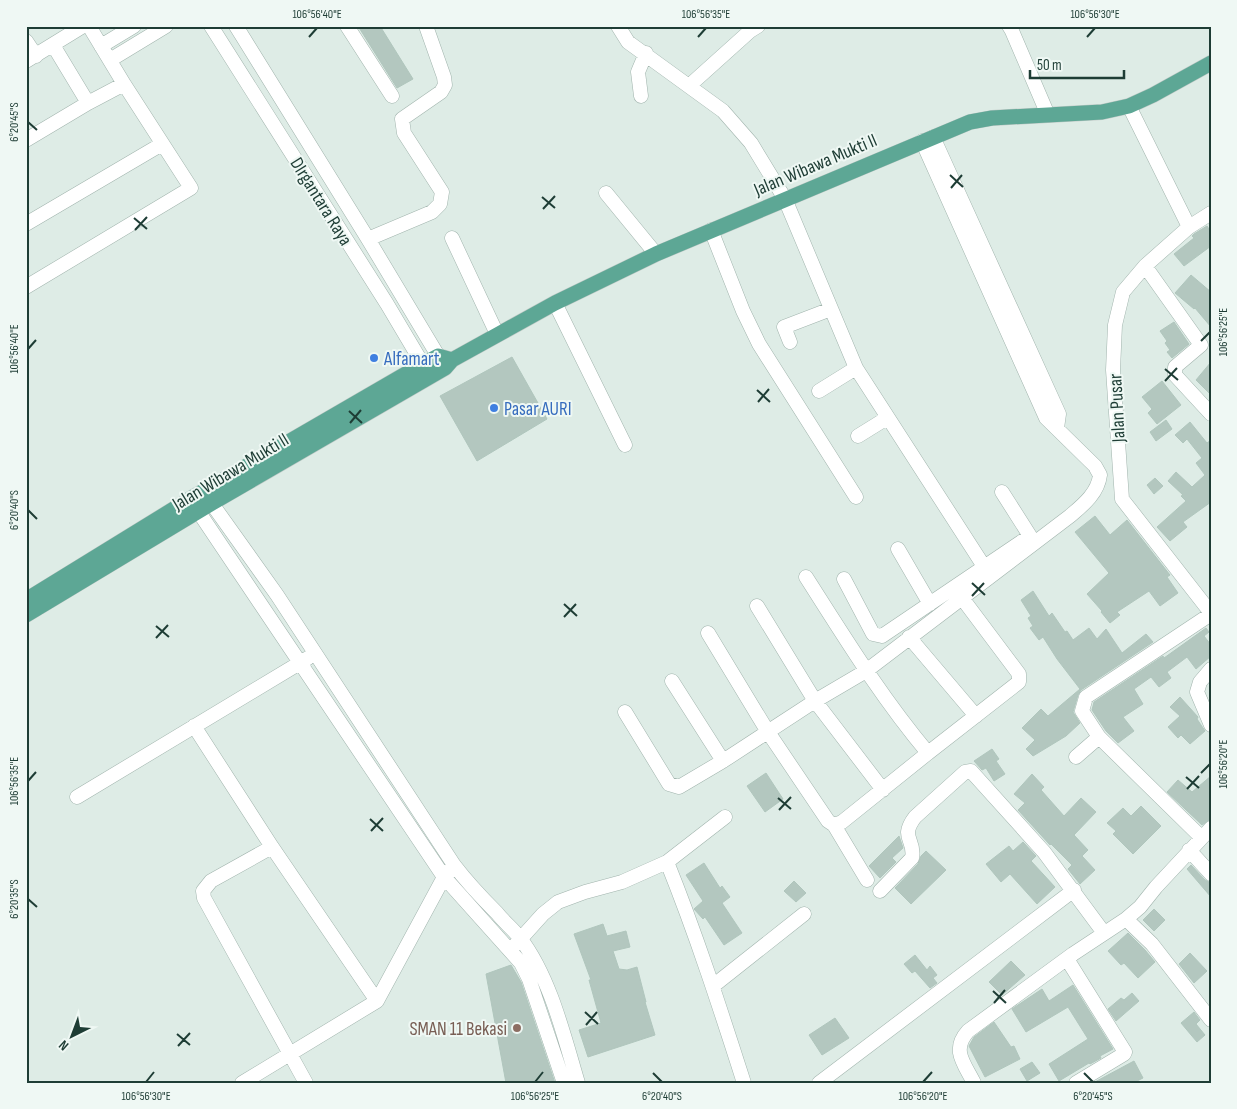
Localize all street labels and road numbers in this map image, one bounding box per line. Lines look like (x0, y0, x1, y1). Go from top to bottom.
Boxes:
street label: Jalan Wibawa Mukti II (750, 129, 881, 202)
street label: DIrgantara Raya (285, 153, 357, 250)
street label: Jalan Pusar (1104, 372, 1131, 444)
street label: Jalan Wibawa Mukti II (168, 429, 293, 517)

